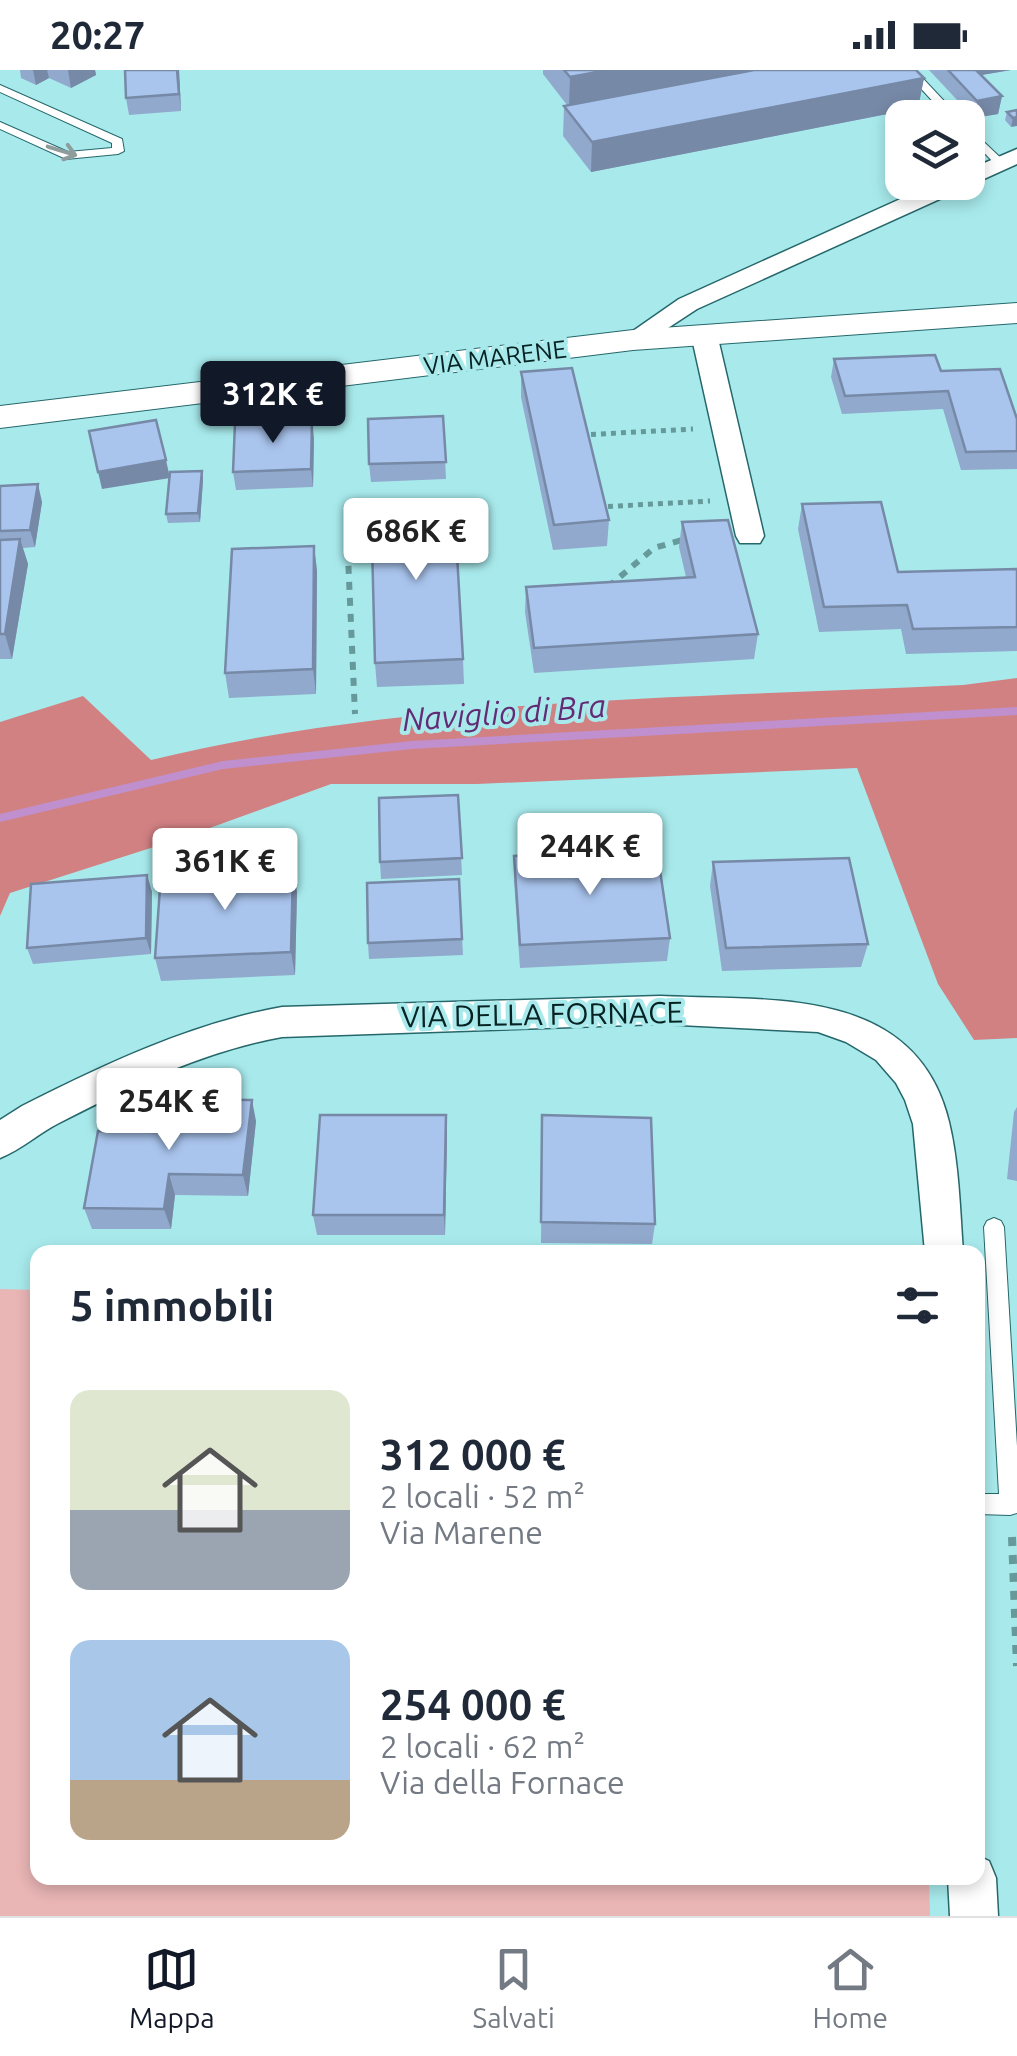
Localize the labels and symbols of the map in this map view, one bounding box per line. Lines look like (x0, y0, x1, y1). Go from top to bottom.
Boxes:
one-way arrow (45, 143, 77, 161)
street label: VIA MARENE (422, 334, 568, 380)
pin: 312K € (192, 361, 354, 446)
pin: 686K € (335, 498, 497, 583)
water label: Naviglio di Bra (401, 687, 607, 737)
pin: 244K € (509, 813, 671, 898)
pin: 361K € (144, 828, 306, 913)
street label: VIA DELLA FORNACE (400, 995, 683, 1033)
pin: 254K € (88, 1068, 250, 1153)

